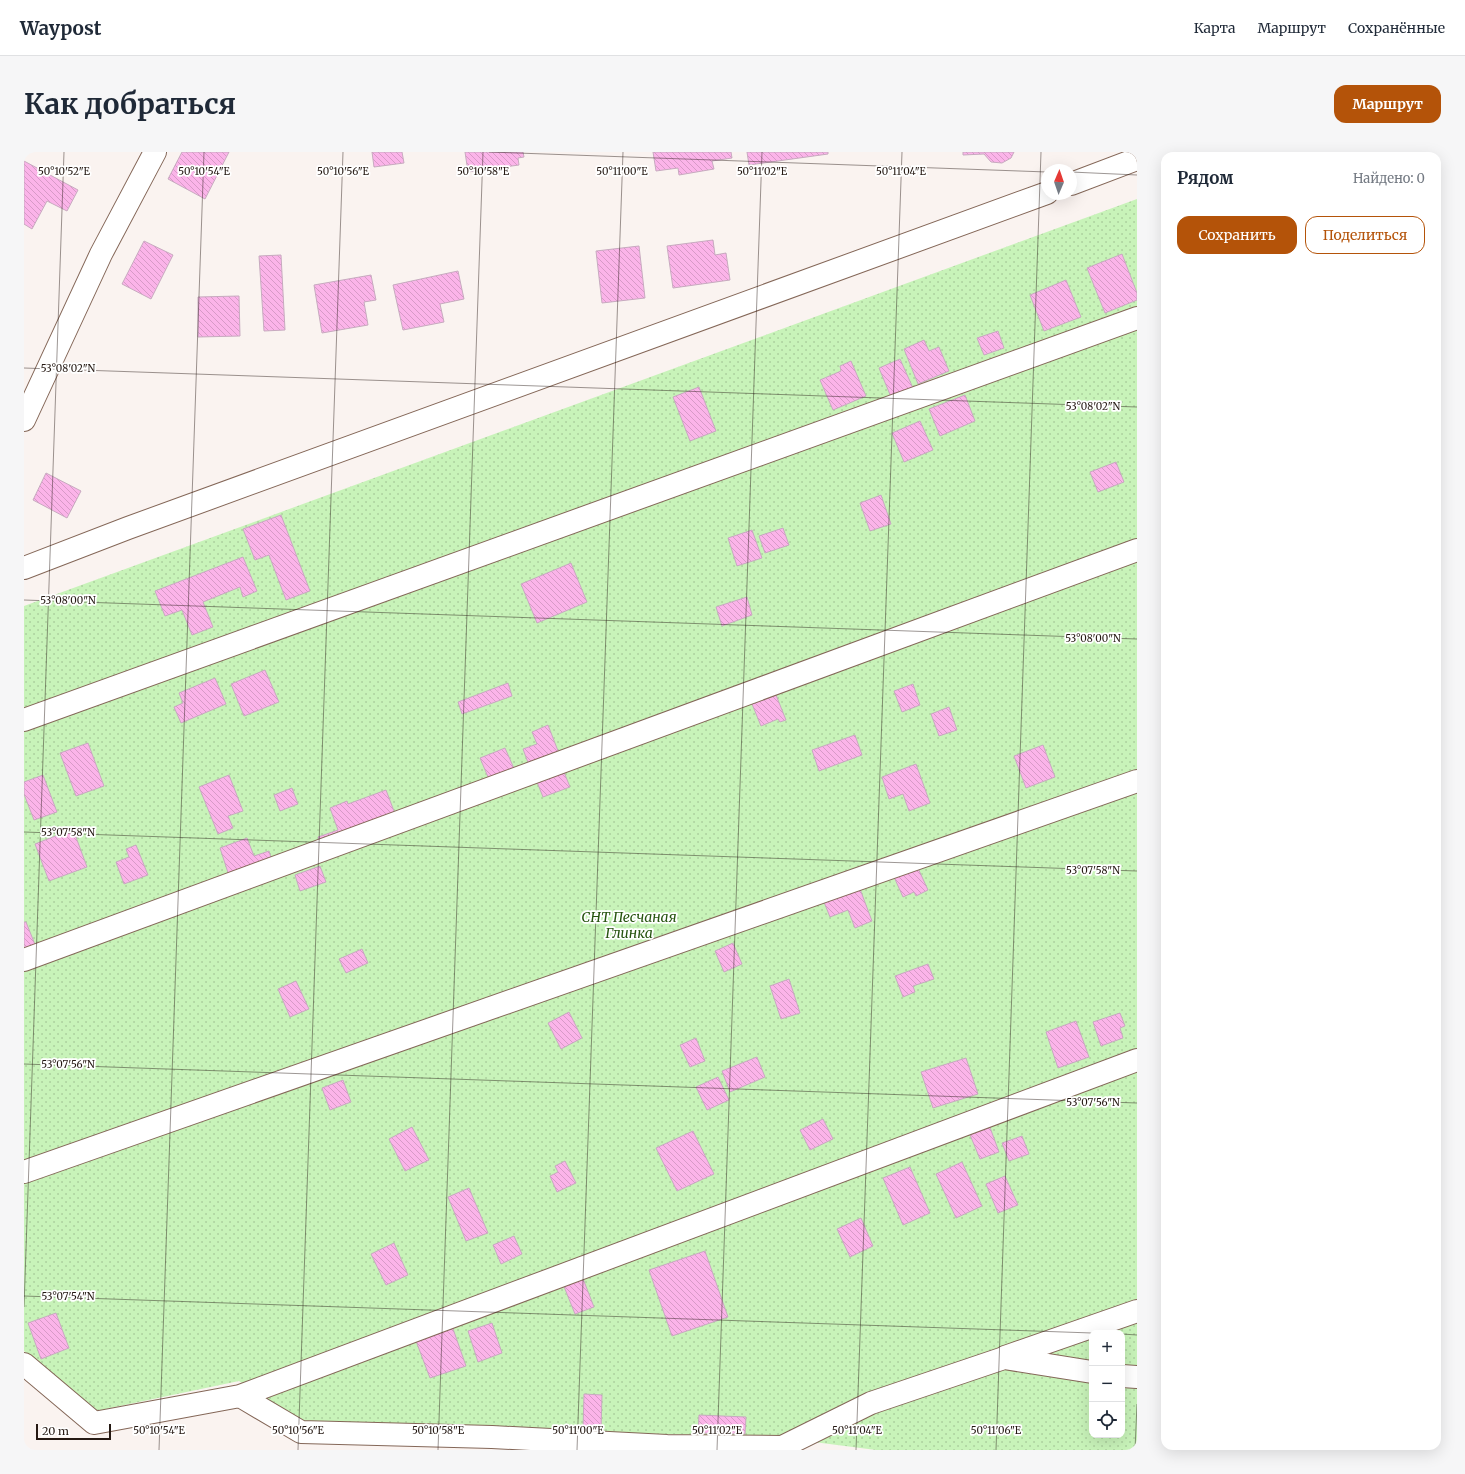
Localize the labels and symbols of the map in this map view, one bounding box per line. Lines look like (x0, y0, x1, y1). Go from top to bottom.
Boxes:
north arrow (1041, 164, 1077, 200)
text: 50°10'52"E (38, 165, 91, 178)
text: 50°10'54"E (178, 165, 230, 178)
text: 50°10'56"E (317, 165, 370, 178)
text: 50°10'58"E (457, 165, 510, 178)
text: 50°11'00"E (596, 165, 648, 178)
text: 50°11'02"E (737, 165, 788, 178)
text: 50°11'04"E (876, 165, 927, 178)
text: 53°08'02"N (41, 362, 96, 375)
text: 53°08'02"N (1066, 400, 1121, 413)
text: 53°08'00"N (40, 594, 96, 607)
text: 53°08'00"N (1065, 632, 1121, 645)
text: 53°07'58"N (41, 826, 95, 839)
text: 53°07'58"N (1066, 864, 1120, 877)
park label: СНТ Песчаная Глинка (581, 908, 677, 942)
text: 53°07'56"N (41, 1058, 95, 1071)
text: 53°07'56"N (1066, 1096, 1120, 1109)
text: 53°07'54"N (41, 1290, 95, 1303)
scale bar (36, 1422, 111, 1441)
text: 50°10'54"E (133, 1424, 185, 1437)
text: 50°10'56"E (272, 1424, 325, 1437)
text: 50°10'58"E (412, 1424, 465, 1437)
text: 50°11'00"E (552, 1424, 604, 1437)
text: 50°11'02"E (692, 1424, 743, 1437)
text: 50°11'04"E (832, 1424, 883, 1437)
text: 50°11'06"E (971, 1424, 1022, 1437)

